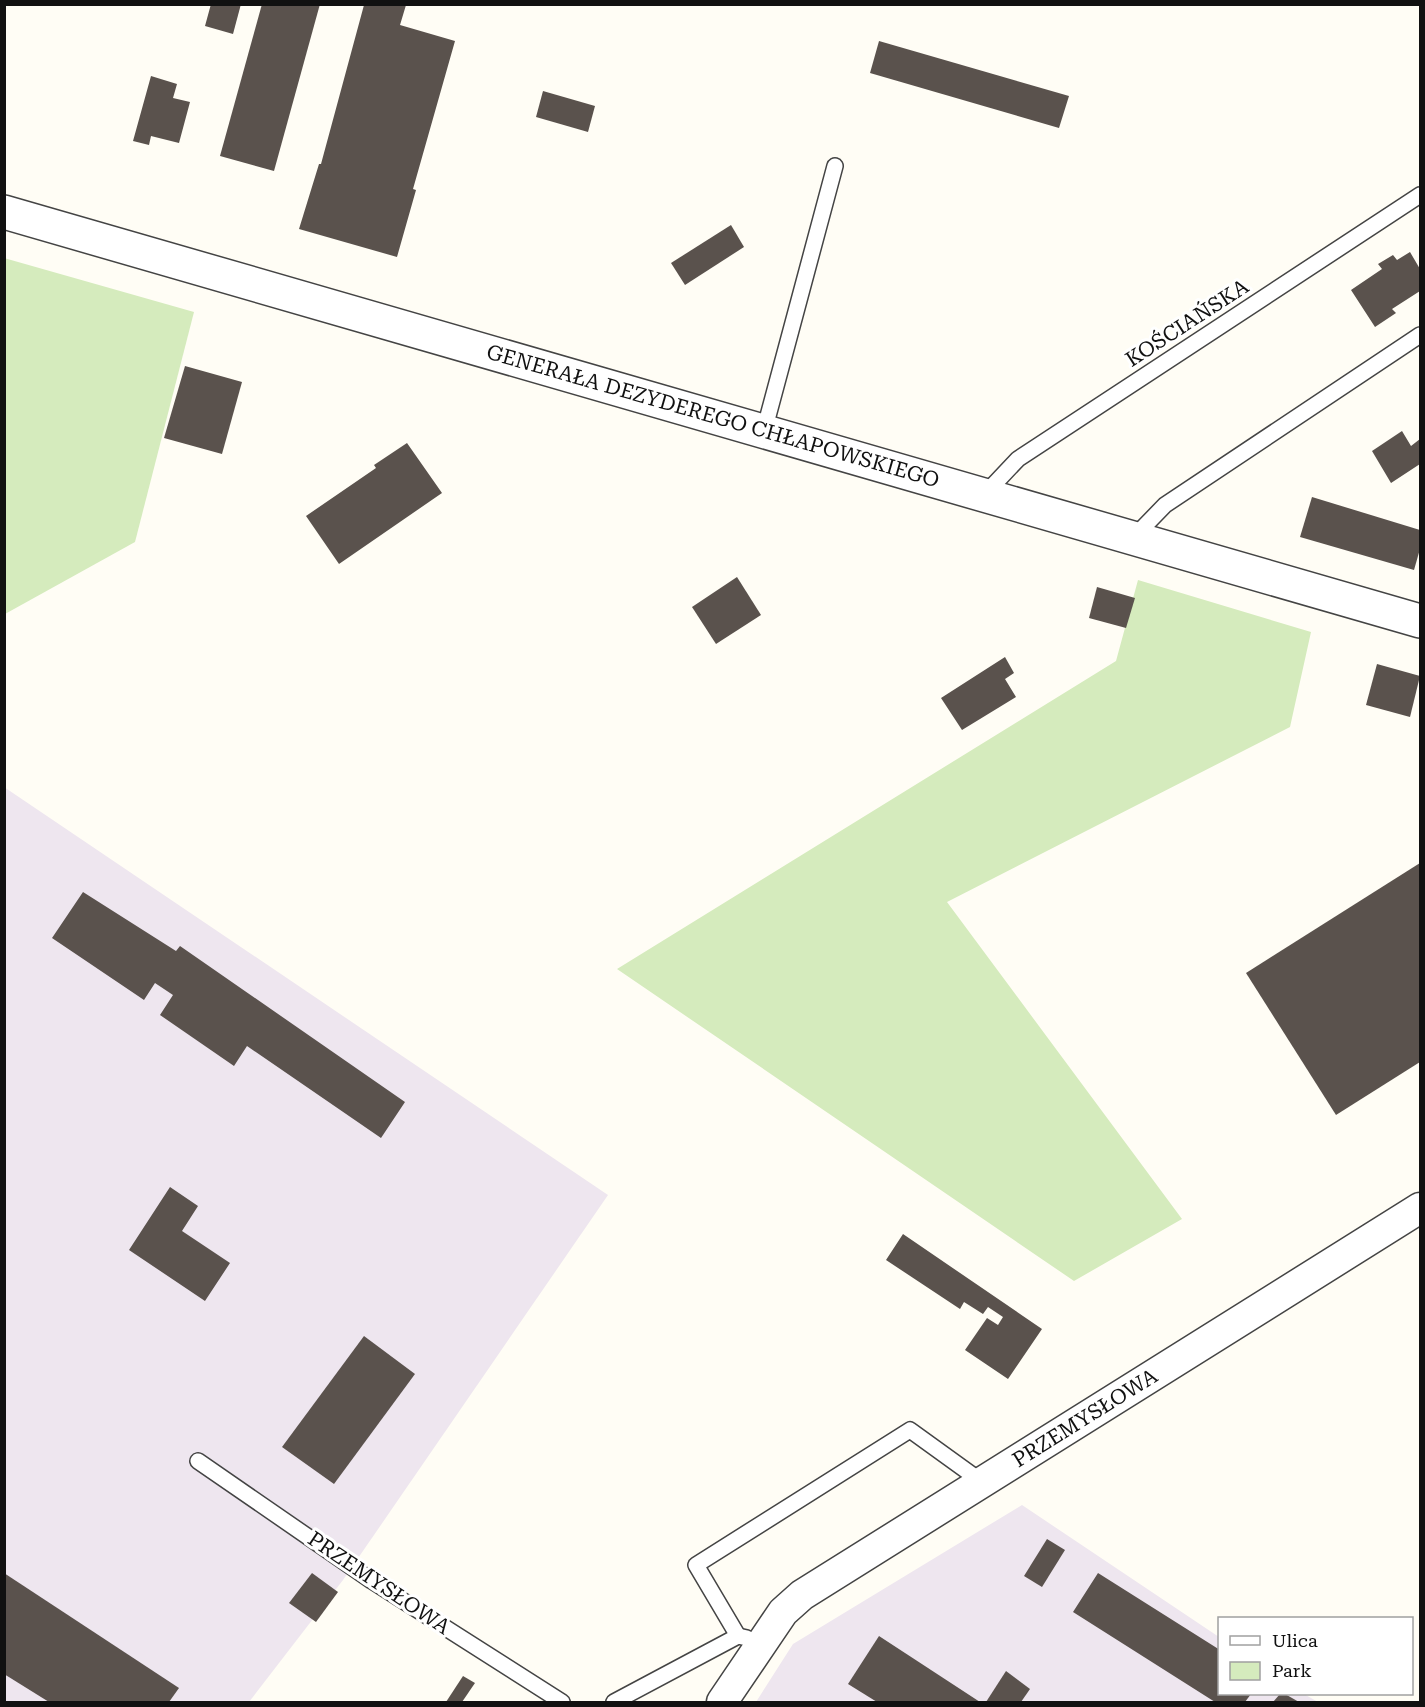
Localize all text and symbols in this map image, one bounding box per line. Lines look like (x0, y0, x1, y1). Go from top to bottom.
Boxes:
street label: KOŚCIAŃSKA (1121, 273, 1253, 372)
street label: GENERAŁA DEZYDEREGO CHŁAPOWSKIEGO (484, 340, 942, 492)
street label: PRZEMYSŁOWA (1008, 1364, 1162, 1472)
street label: PRZEMYSŁOWA (303, 1527, 455, 1640)
legend (1218, 1617, 1413, 1695)
text: Ulica (1272, 1630, 1318, 1651)
text: Park (1272, 1660, 1312, 1681)

